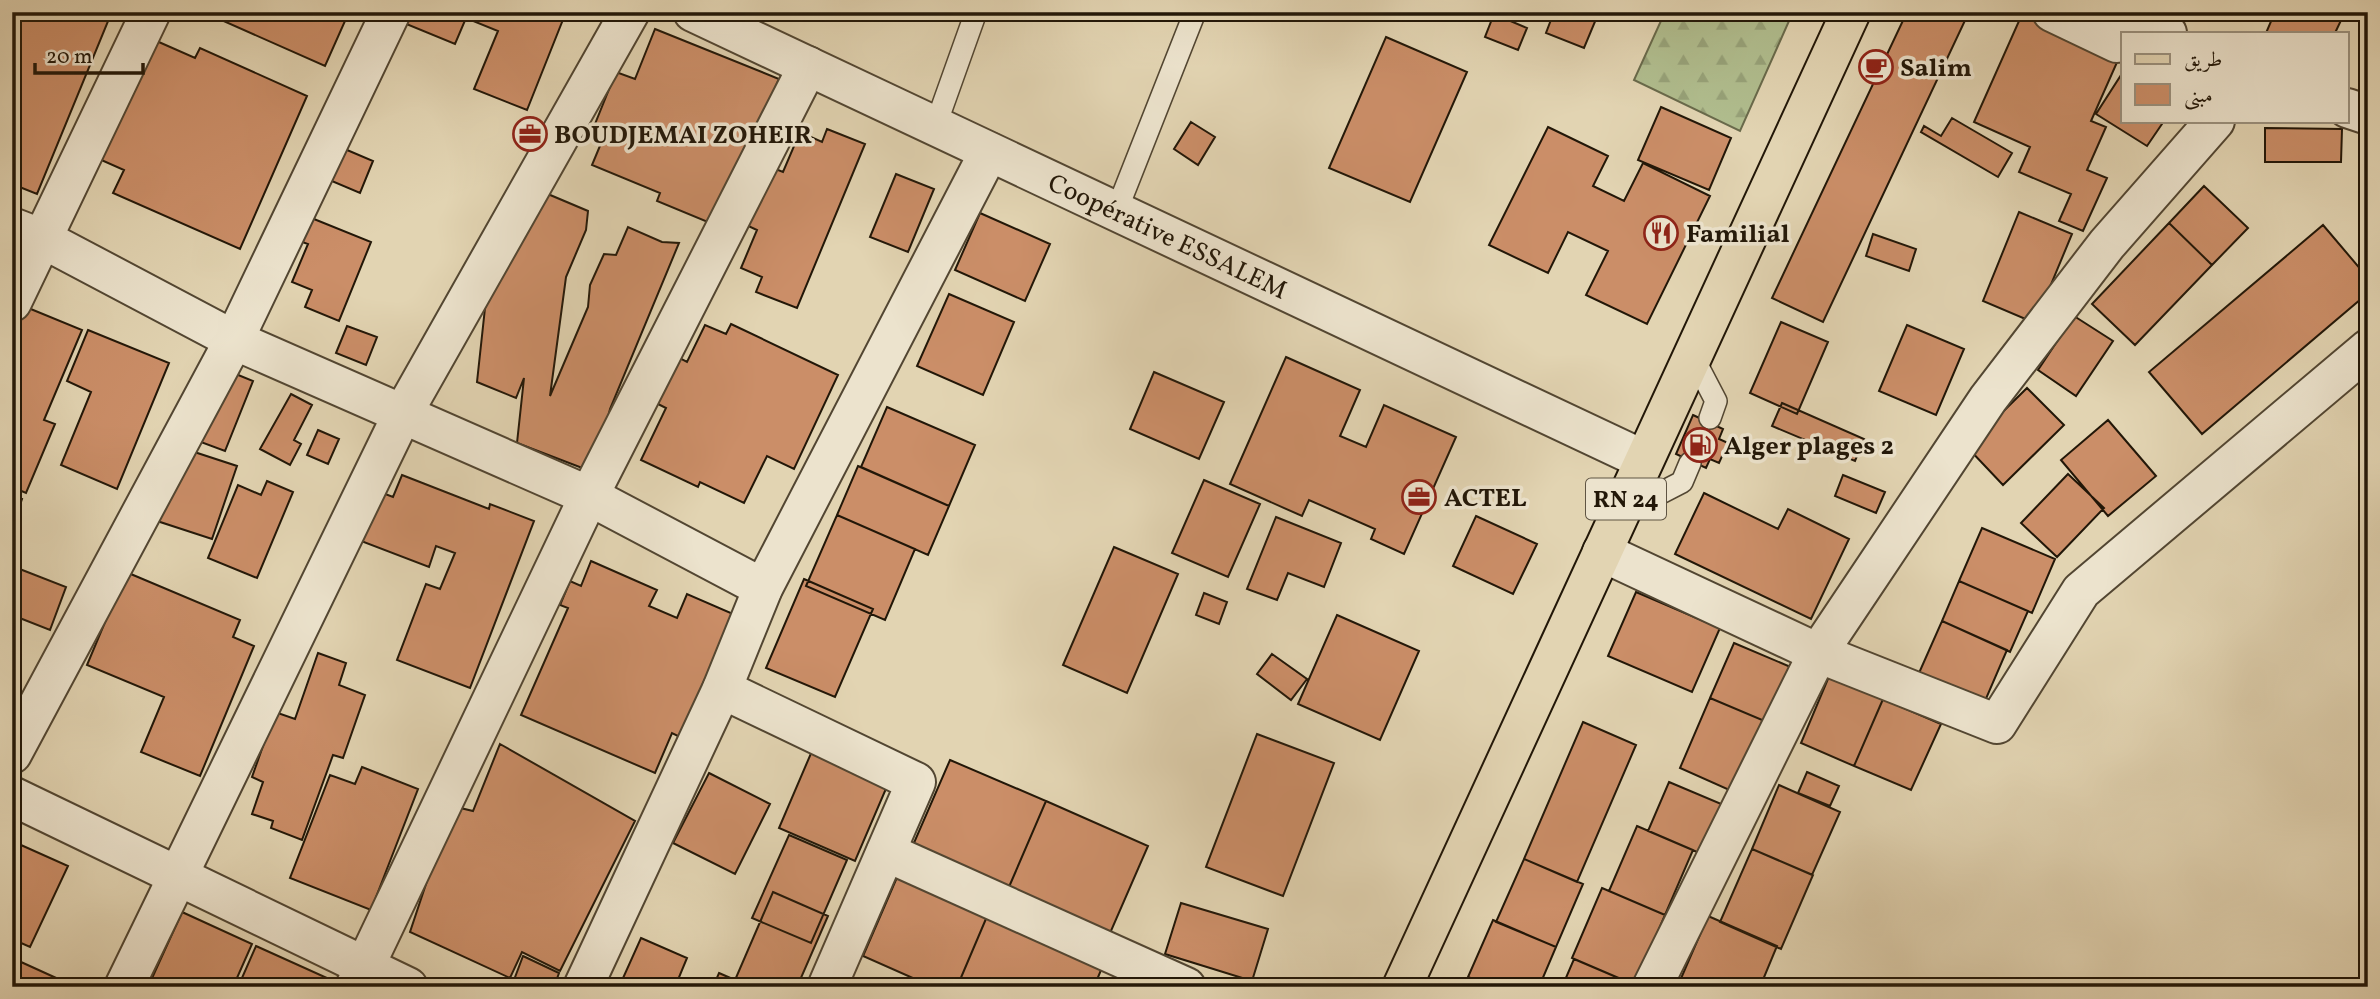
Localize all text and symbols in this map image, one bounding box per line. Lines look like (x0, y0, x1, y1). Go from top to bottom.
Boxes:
scale bar (35, 32, 144, 76)
legend (2121, 32, 2348, 122)
text: 20 m (46, 43, 92, 72)
text: طريق (2184, 46, 2222, 75)
cafe icon: Salim (1857, 48, 1895, 86)
place label: Salim (1900, 51, 1972, 87)
text: مبنى (2184, 82, 2213, 111)
office icon: BOUDJEMAI ZOHEIR (511, 115, 549, 153)
place label: BOUDJEMAI ZOHEIR (554, 118, 812, 154)
street label: Coopérative ESSALEM (1042, 166, 1293, 309)
restaurant icon: Familial (1642, 214, 1680, 252)
place label: Familial (1686, 217, 1790, 253)
fuel station icon: Alger plages 2 (1681, 426, 1719, 464)
place label: Alger plages 2 (1724, 429, 1894, 465)
office icon: ACTEL (1400, 478, 1438, 516)
road number: RN 24 (1586, 478, 1666, 520)
place label: ACTEL (1444, 481, 1527, 517)

